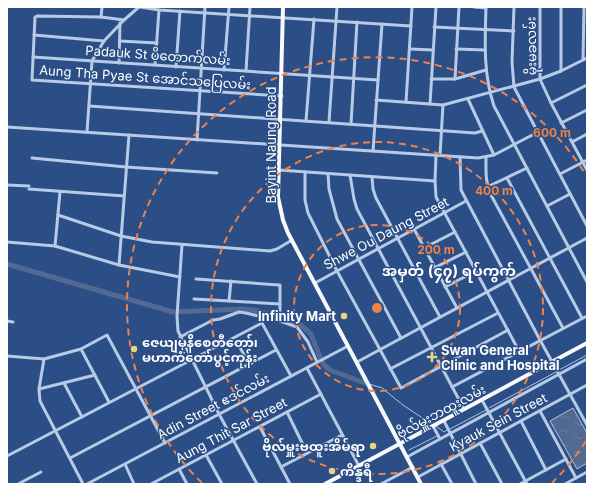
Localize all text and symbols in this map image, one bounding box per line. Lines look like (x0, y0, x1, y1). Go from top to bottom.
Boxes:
street label: မိုးမခလမ်း (522, 16, 543, 76)
street label: Padauk St ပိတောက်လမ်း (85, 42, 231, 68)
street label: Aung Tha Pyae St အောင်သပြေလမ်း (38, 62, 251, 95)
street label: Bayint Naung Road (263, 86, 279, 204)
text: 600 m (533, 125, 571, 140)
text: 400 m (475, 183, 513, 198)
street label: Shwe Ou Daung Street (321, 193, 451, 273)
text: 200 m (417, 242, 455, 257)
district label: အမှတ် (၄၇) ရပ်ကွက် (382, 261, 516, 283)
centre of rings (370, 301, 384, 315)
place label: Infinity Mart (258, 308, 336, 324)
marker: Infinity Mart (339, 311, 349, 321)
place label: ဇေယျမုနိစေတီတော်၊ မဟာကံတော်ပွင့်ကုန်း (142, 333, 258, 369)
place label: Swan General Clinic and Hospital (441, 342, 560, 373)
marker: ဇေယျမုနိစေတီတော်၊ မဟာကံတော်ပွင့်ကုန်း (129, 344, 139, 354)
marker: Swan General Clinic and Hospital (426, 351, 438, 363)
street label: Adin Street ဧဒင်လမ်း (154, 370, 272, 442)
street label: ဗိုလ်မှူးဘထူးလမ်း (394, 381, 490, 444)
street label: Kyauk Sein Street (446, 390, 550, 454)
street label: Aung Thit Sar Street (173, 394, 289, 466)
place label: ဗိုလ်မှူးဗထူးအိမ်ရာ (262, 437, 365, 458)
marker: ဗိုလ်မှူးဗထူးအိမ်ရာ (368, 441, 378, 451)
place label: ကိန္ဒရီ (340, 463, 373, 482)
marker: ကိန္ဒရီ (327, 466, 337, 476)

